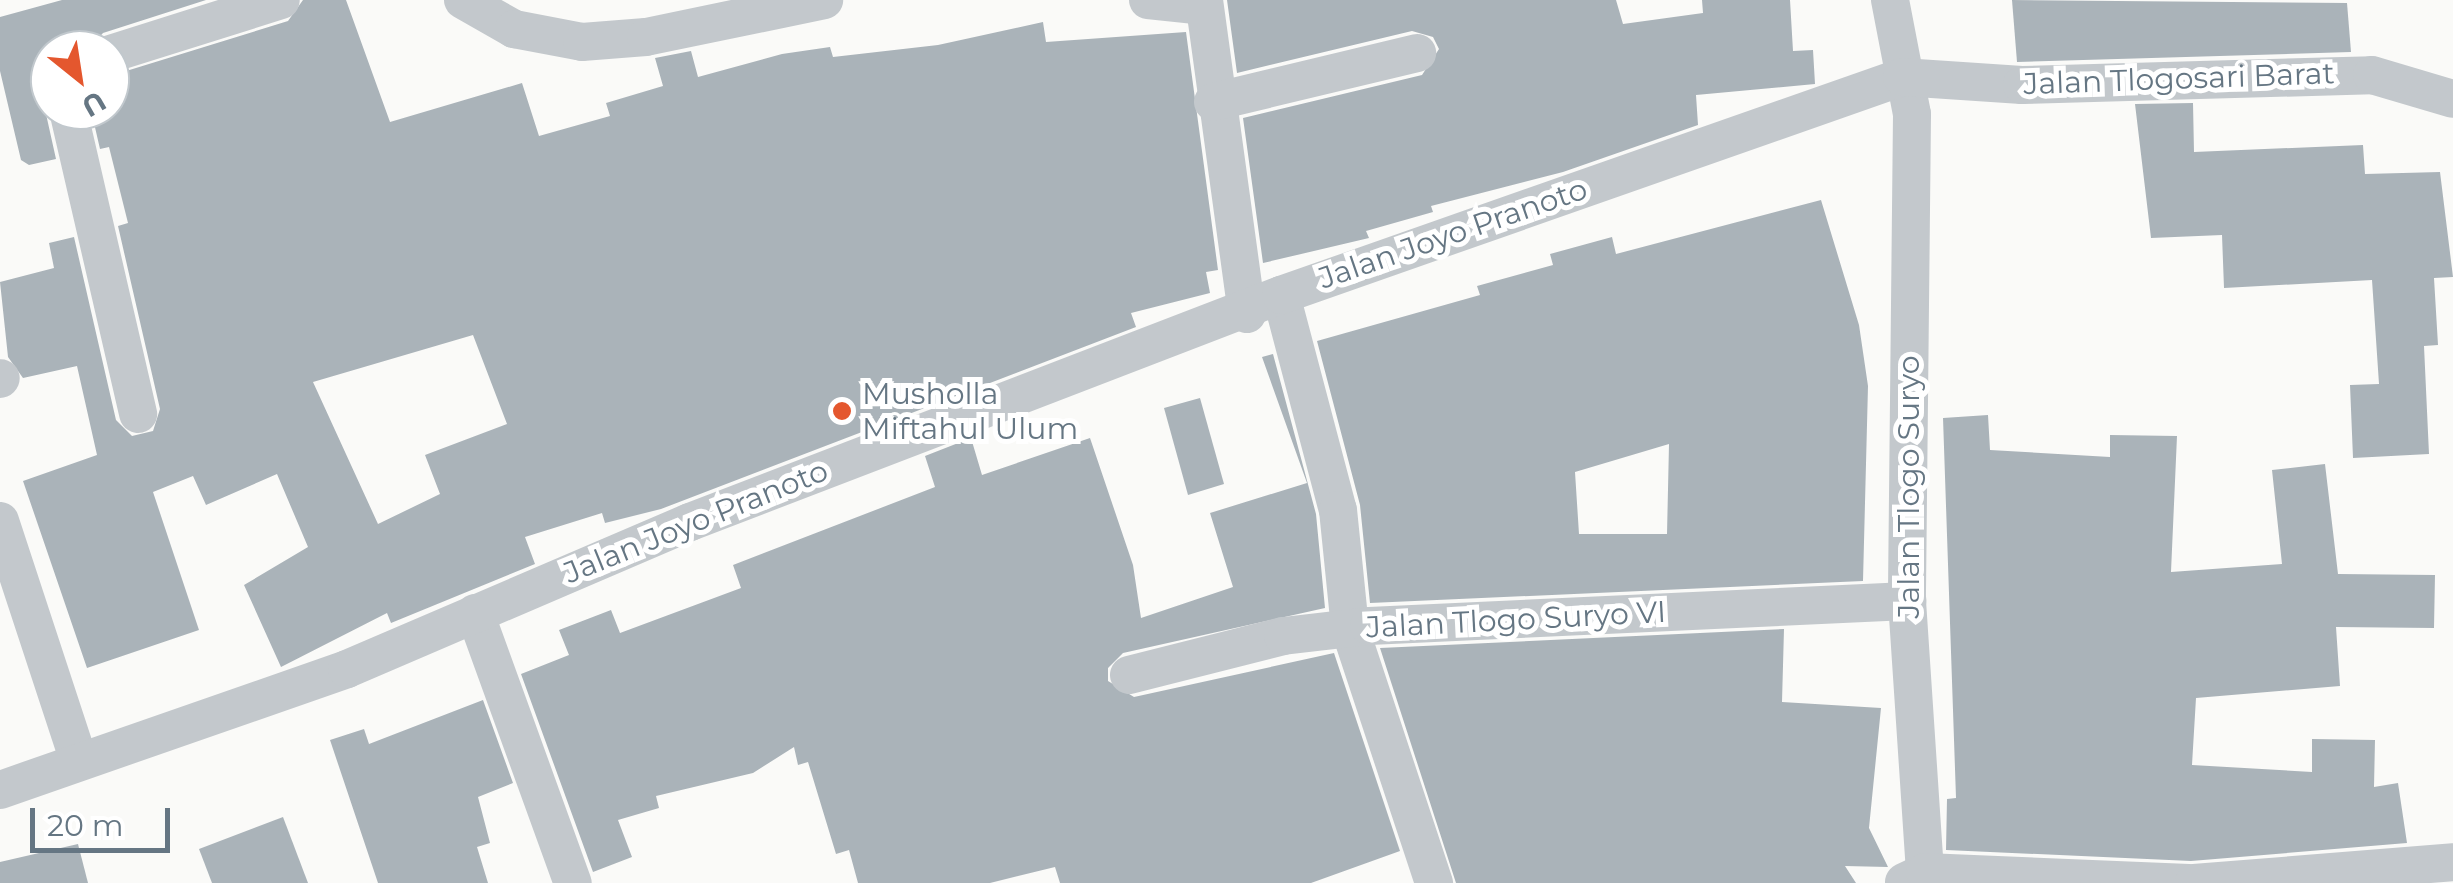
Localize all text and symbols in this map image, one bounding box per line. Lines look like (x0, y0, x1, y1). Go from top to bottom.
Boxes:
north arrow (30, 30, 130, 130)
street label: Jalan Tlogosari Barat (2023, 56, 2335, 102)
text: U (76, 84, 112, 124)
street label: Jalan Joyo Pranoto (1314, 171, 1592, 297)
street label: Jalan Tlogo Suryo (1891, 355, 1927, 619)
place label: Musholla Miftahul Ulum (862, 376, 1078, 446)
marker: Musholla Miftahul Ulum (831, 400, 853, 422)
street label: Jalan Joyo Pranoto (559, 453, 833, 591)
street label: Jalan Tlogo Suryo VI (1365, 594, 1667, 646)
scale bar (35, 788, 175, 850)
text: 20 m (47, 807, 124, 844)

